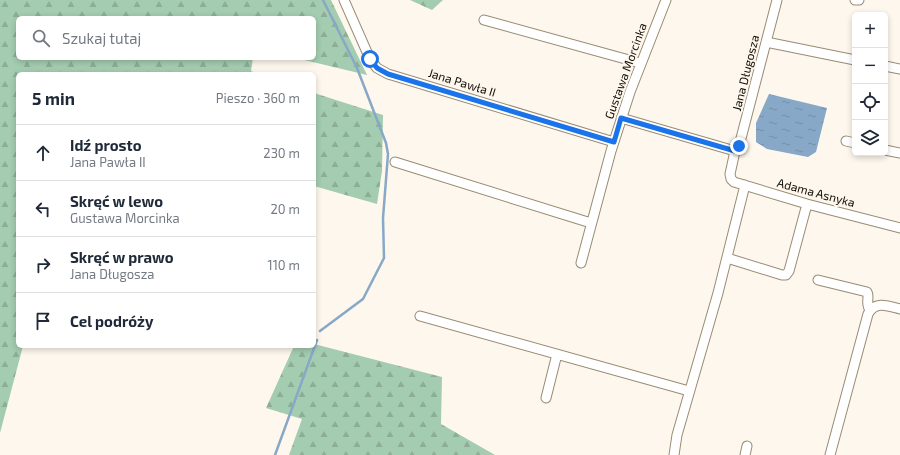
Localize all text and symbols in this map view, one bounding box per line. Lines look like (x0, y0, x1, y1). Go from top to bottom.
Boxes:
map controls (852, 12, 888, 156)
button: + (852, 12, 888, 48)
search box (16, 16, 316, 60)
street label: Gustawa Morcinka (601, 21, 649, 121)
icon: search (30, 27, 52, 49)
text: Szukaj tutaj (62, 29, 141, 47)
street label: Jana Długosza (729, 33, 761, 112)
button: − (852, 48, 888, 84)
route start (361, 50, 379, 68)
street label: Jana Pawła II (427, 65, 498, 99)
button: locate (852, 84, 888, 120)
text: 5 min (32, 88, 75, 108)
text: Pieszo · 360 m (216, 90, 300, 106)
button: layers (852, 120, 888, 156)
text: Idź prosto (70, 136, 142, 154)
route end (730, 137, 748, 155)
icon: ahead (32, 142, 54, 164)
text: 230 m (263, 145, 300, 161)
text: Jana Pawła II (70, 154, 146, 170)
street label: Adama Asnyka (776, 175, 857, 209)
text: Skręć w lewo (70, 192, 163, 210)
icon: left (32, 198, 54, 220)
text: 20 m (271, 201, 300, 217)
text: Gustawa Morcinka (70, 210, 180, 226)
text: Skręć w prawo (70, 248, 174, 266)
icon: right (32, 254, 54, 276)
text: 110 m (268, 257, 300, 273)
text: Jana Długosza (70, 266, 154, 282)
icon: arrive (32, 310, 54, 332)
text: Cel podróży (70, 312, 153, 330)

